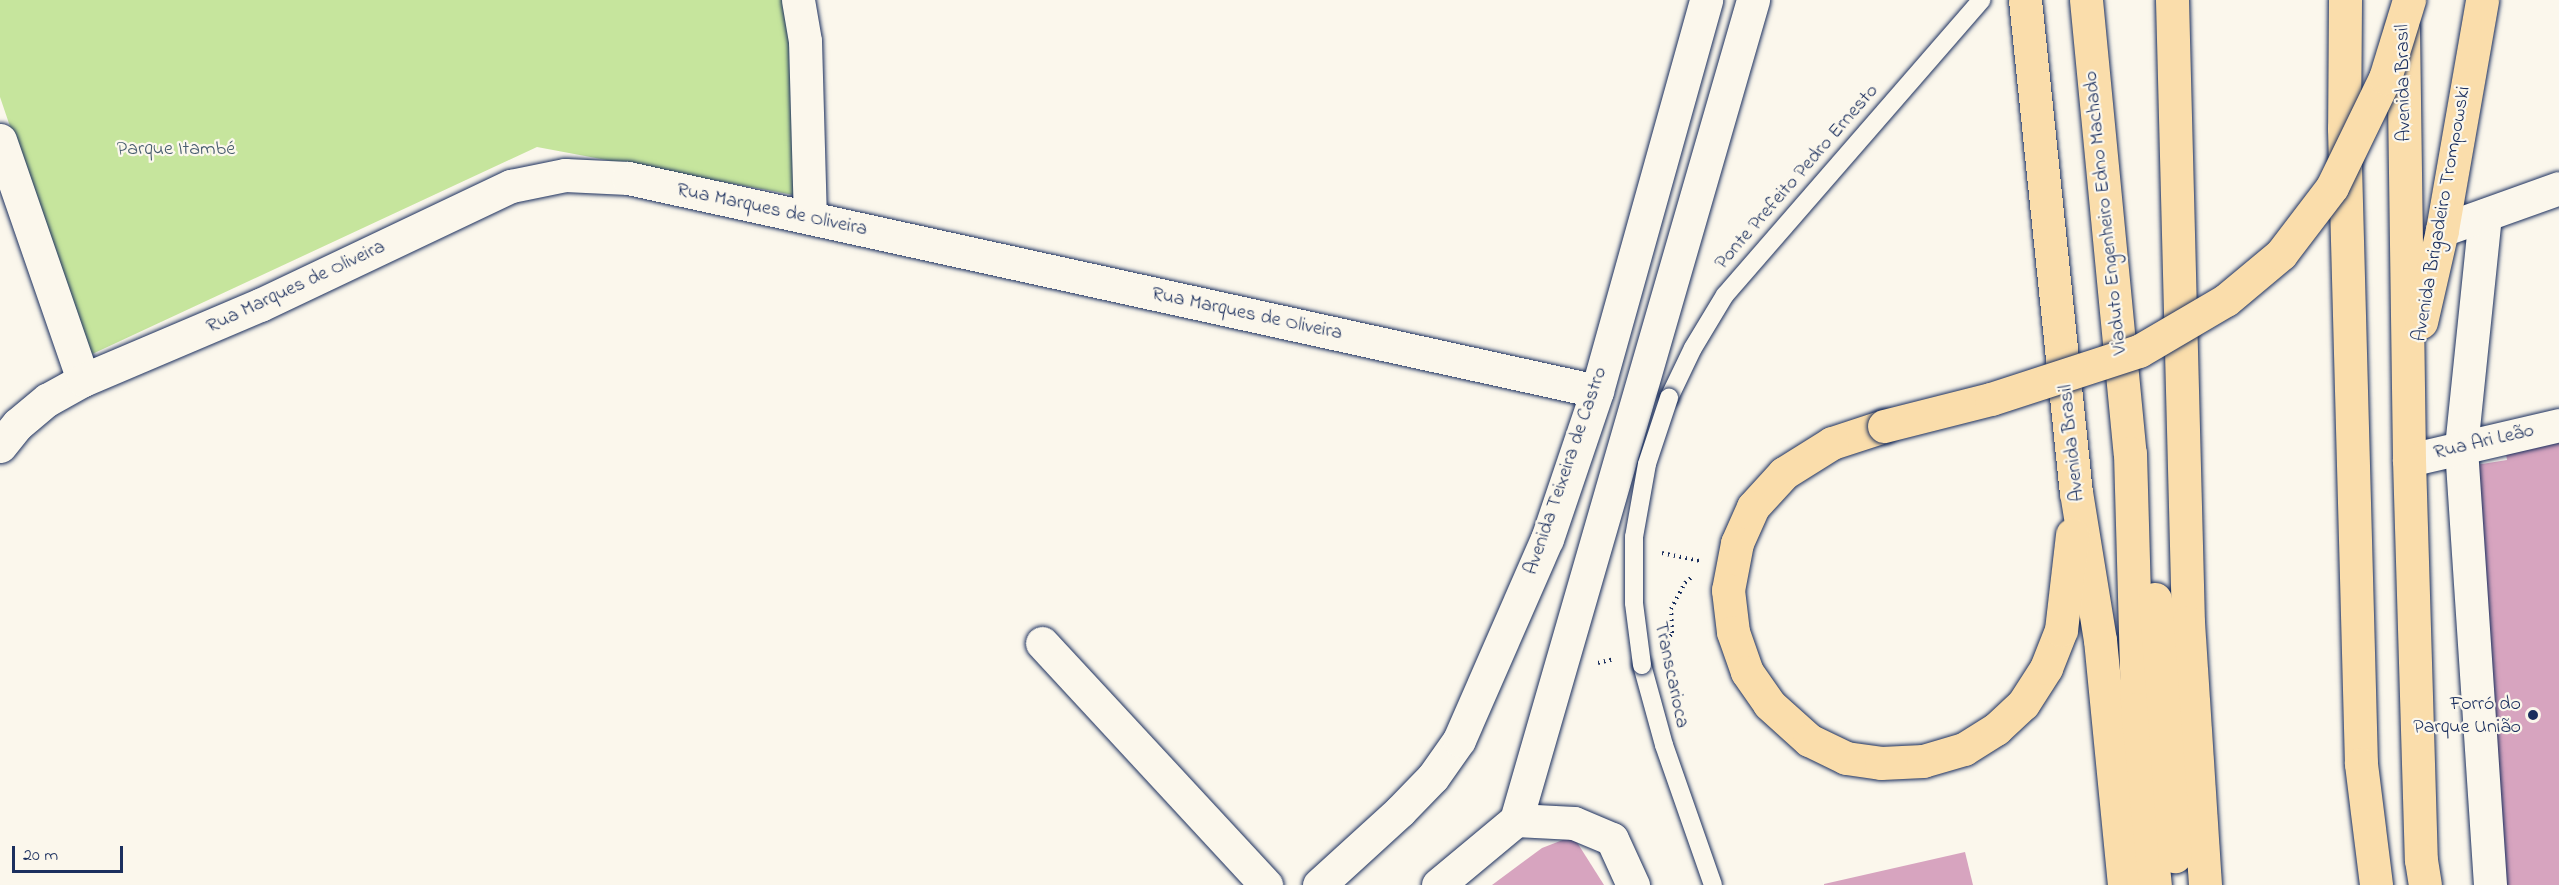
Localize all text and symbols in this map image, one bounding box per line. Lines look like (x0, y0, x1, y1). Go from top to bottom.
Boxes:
street label: Avenida Brasil (2391, 24, 2417, 142)
street label: Viaduto Engenheiro Edno Machado (2079, 70, 2133, 356)
street label: Ponte Prefeito Pedro Ernesto (1710, 80, 1884, 274)
street label: Avenida Brigadeiro Trompowski (2408, 84, 2476, 344)
park label: Parque Itambé (117, 137, 235, 161)
street label: Rua Marques de Oliveira (674, 178, 870, 242)
street label: Rua Marques de Oliveira (203, 235, 389, 339)
street label: Rua Marques de Oliveira (1149, 282, 1345, 346)
street label: Avenida Teixeira de Castro (1519, 364, 1613, 578)
street label: Avenida Brasil (2054, 383, 2090, 503)
street label: Rua Ari Leão (2431, 419, 2537, 465)
street label: Transcarioca (1648, 620, 1694, 730)
place label: Forró do Parque União (2413, 692, 2521, 739)
marker: Forró do Parque União (2526, 708, 2540, 722)
scale bar (15, 834, 126, 872)
text: 20 m (23, 843, 58, 869)

